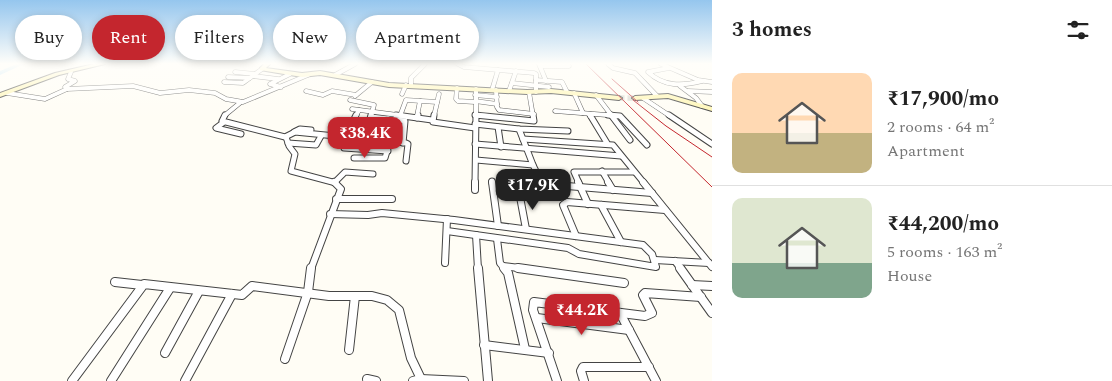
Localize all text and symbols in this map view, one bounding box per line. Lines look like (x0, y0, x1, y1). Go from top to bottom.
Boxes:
text: 3 homes (732, 14, 812, 46)
chip: Buy (15, 15, 82, 60)
chip: Rent (92, 15, 165, 60)
chip: Filters (175, 15, 263, 60)
chip: New (273, 15, 346, 60)
chip: Apartment (356, 15, 479, 60)
icon: filters (1064, 16, 1092, 44)
text: ₹17,900/mo (887, 83, 999, 115)
icon: home (772, 93, 832, 153)
text: 2 rooms · 64 m² (887, 115, 994, 139)
pin: ₹38.4K (324, 116, 406, 159)
text: ₹38.4K (339, 121, 391, 145)
text: Apartment (887, 139, 965, 163)
pin: ₹17.9K (492, 168, 574, 211)
text: ₹17.9K (507, 173, 559, 197)
text: ₹44,200/mo (887, 208, 999, 240)
icon: home (772, 218, 832, 278)
text: 5 rooms · 163 m² (887, 240, 1002, 264)
text: House (887, 264, 932, 288)
pin: ₹44.2K (541, 294, 623, 336)
text: ₹44.2K (556, 298, 608, 322)

